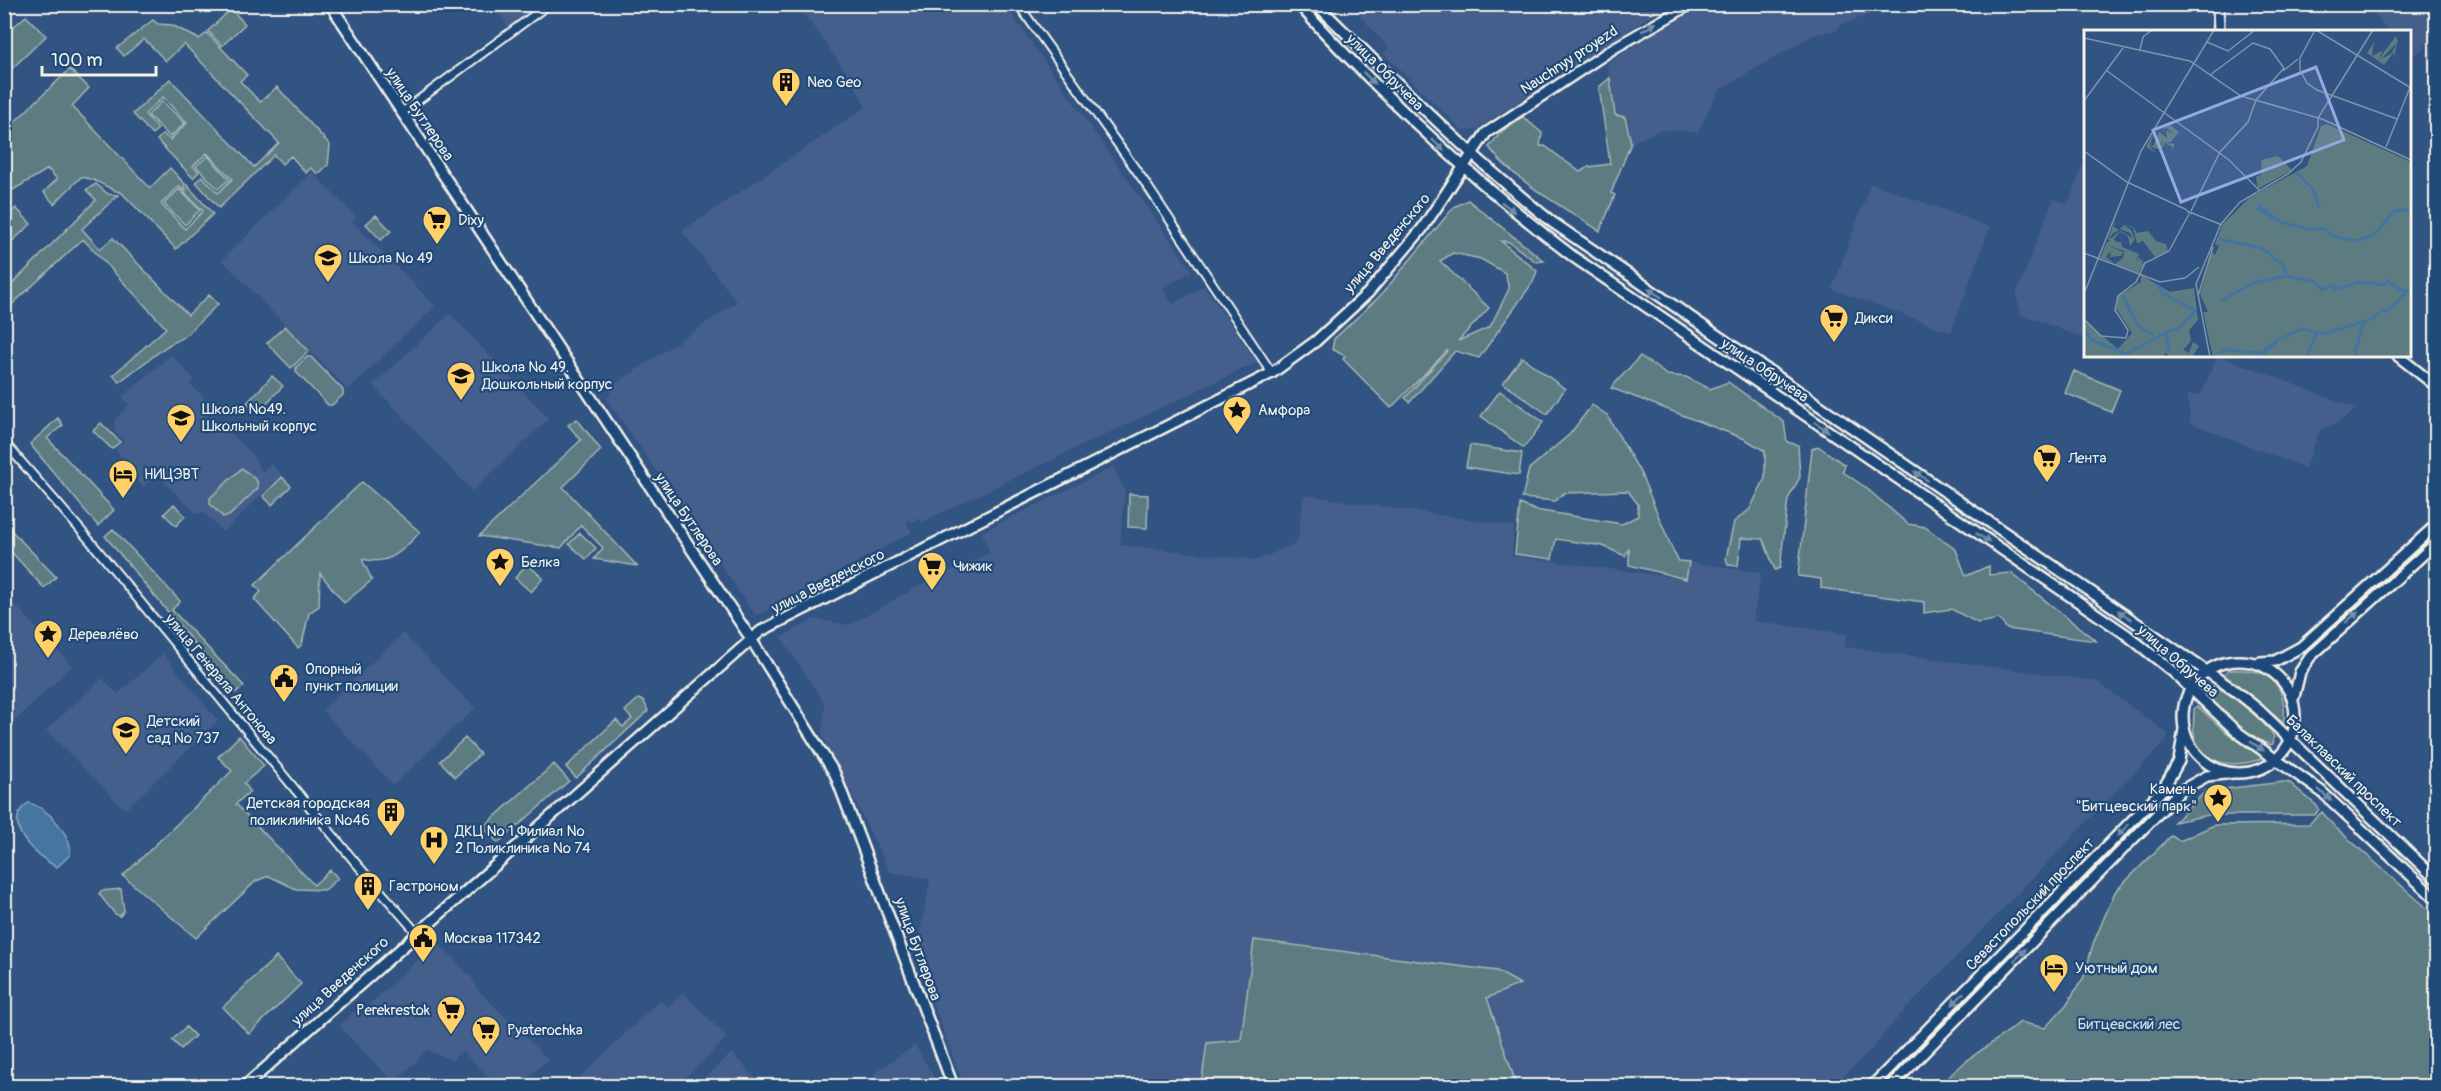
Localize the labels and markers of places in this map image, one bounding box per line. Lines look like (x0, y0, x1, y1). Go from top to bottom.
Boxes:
building icon: Neo Geo (770, 66, 802, 108)
place label: Neo Geo (807, 73, 861, 92)
supermarket icon: Dixy (421, 204, 453, 246)
place label: Dixy (458, 211, 485, 230)
school or university icon: Школа № 49 (312, 242, 344, 284)
place label: Школа № 49 (349, 249, 433, 268)
supermarket icon: Дикси (1818, 302, 1850, 344)
place label: Дикси (1854, 309, 1893, 328)
place label: Школа № 49. Дошкольный корпус (481, 358, 613, 394)
school or university icon: Школа № 49. Дошкольный корпус (445, 360, 477, 402)
place icon: Амфора (1221, 394, 1253, 436)
place label: Школа №49. Школьный корпус (202, 400, 317, 436)
place label: Амфора (1258, 401, 1310, 420)
school or university icon: Школа №49. Школьный корпус (165, 402, 197, 444)
supermarket icon: Лента (2031, 442, 2063, 484)
place label: Лента (2067, 449, 2106, 468)
hotel icon: НИЦЭВТ (107, 458, 139, 500)
place label: НИЦЭВТ (144, 465, 199, 484)
place icon: Белка (484, 546, 516, 588)
supermarket icon: Чижик (916, 550, 948, 592)
place label: Белка (521, 553, 560, 572)
place label: Чижик (953, 557, 993, 576)
place icon: Деревлёво (32, 618, 64, 660)
place label: Деревлёво (68, 625, 139, 644)
place label: Опорный пункт полиции (305, 660, 398, 696)
public building icon: Опорный пункт полиции (268, 662, 300, 704)
place label: Детский сад № 737 (146, 712, 220, 748)
school or university icon: Детский сад № 737 (110, 714, 142, 756)
place label: Камень "Битцевский парк" (2076, 780, 2197, 816)
place icon: Камень "Битцевский парк" (2202, 782, 2234, 824)
place label: Детская городская поликлиника №46 (246, 794, 370, 830)
building icon: Детская городская поликлиника №46 (375, 796, 407, 838)
place label: ДКЦ № 1 Филиал № 2 Поликлиника № 74 (454, 822, 591, 858)
hospital icon: ДКЦ № 1 Филиал № 2 Поликлиника № 74 (418, 824, 450, 866)
building icon: Гастроном (352, 870, 384, 912)
place label: Гастроном (389, 877, 459, 896)
public building icon: Москва 117342 (407, 922, 439, 964)
place label: Москва 117342 (444, 929, 541, 948)
hotel icon: Уютный дом (2038, 952, 2070, 994)
place label: Уютный дом (2075, 959, 2158, 978)
supermarket icon: Perekrestok (435, 994, 467, 1036)
place label: Perekrestok (356, 1001, 431, 1020)
supermarket icon: Pyaterochka (470, 1014, 502, 1056)
place label: Pyaterochka (507, 1021, 583, 1040)

